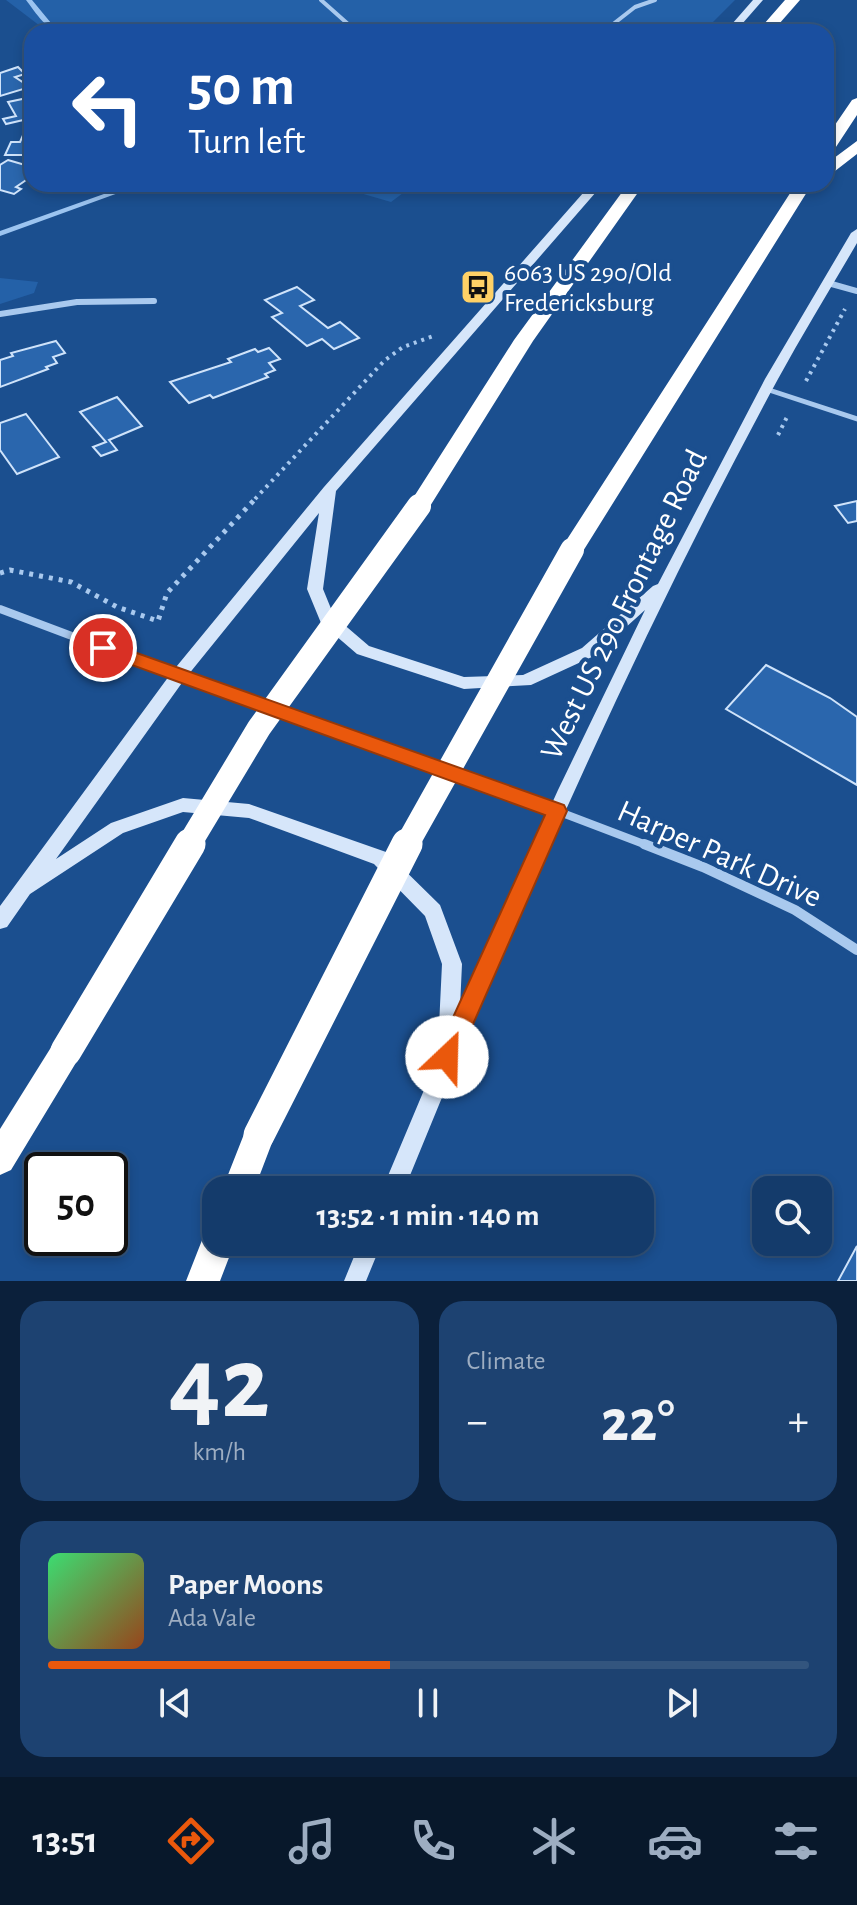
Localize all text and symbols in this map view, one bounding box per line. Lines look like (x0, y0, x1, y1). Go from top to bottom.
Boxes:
icon: left (56, 56, 160, 160)
text: 50 m (188, 59, 295, 115)
text: Turn left (188, 124, 305, 160)
place label: 6063 US 290/Old Fredericksburg (504, 260, 672, 316)
bus stop icon: 6063 US 290/Old Fredericksburg (459, 268, 497, 306)
street label: West US 290 Frontage Road (535, 444, 713, 765)
pin (69, 614, 137, 682)
icon: arrive (81, 626, 125, 670)
street label: Harper Park Drive (613, 795, 826, 913)
position arrow (405, 1015, 489, 1099)
speed limit sign: 50 (24, 1152, 128, 1256)
map controls (752, 1176, 832, 1256)
button: search (752, 1176, 832, 1256)
text: 13:52 · 1 min · 140 m (316, 1201, 540, 1231)
text: 42 (169, 1333, 270, 1437)
text: Climate (467, 1348, 545, 1374)
text: 22° (601, 1392, 675, 1452)
text: − (467, 1400, 488, 1444)
text: + (788, 1400, 809, 1444)
text: km/h (192, 1439, 246, 1465)
text: Paper Moons (168, 1570, 323, 1600)
text: Ada Vale (168, 1605, 256, 1631)
icon: previous (153, 1681, 197, 1725)
icon: pause (406, 1681, 450, 1725)
icon: next (660, 1681, 704, 1725)
icon: directions (163, 1813, 219, 1869)
icon: music (284, 1813, 340, 1869)
icon: phone (405, 1813, 461, 1869)
icon: climate (526, 1813, 582, 1869)
icon: car (647, 1813, 703, 1869)
icon: filters (768, 1813, 824, 1869)
text: 13:51 (33, 1823, 98, 1859)

